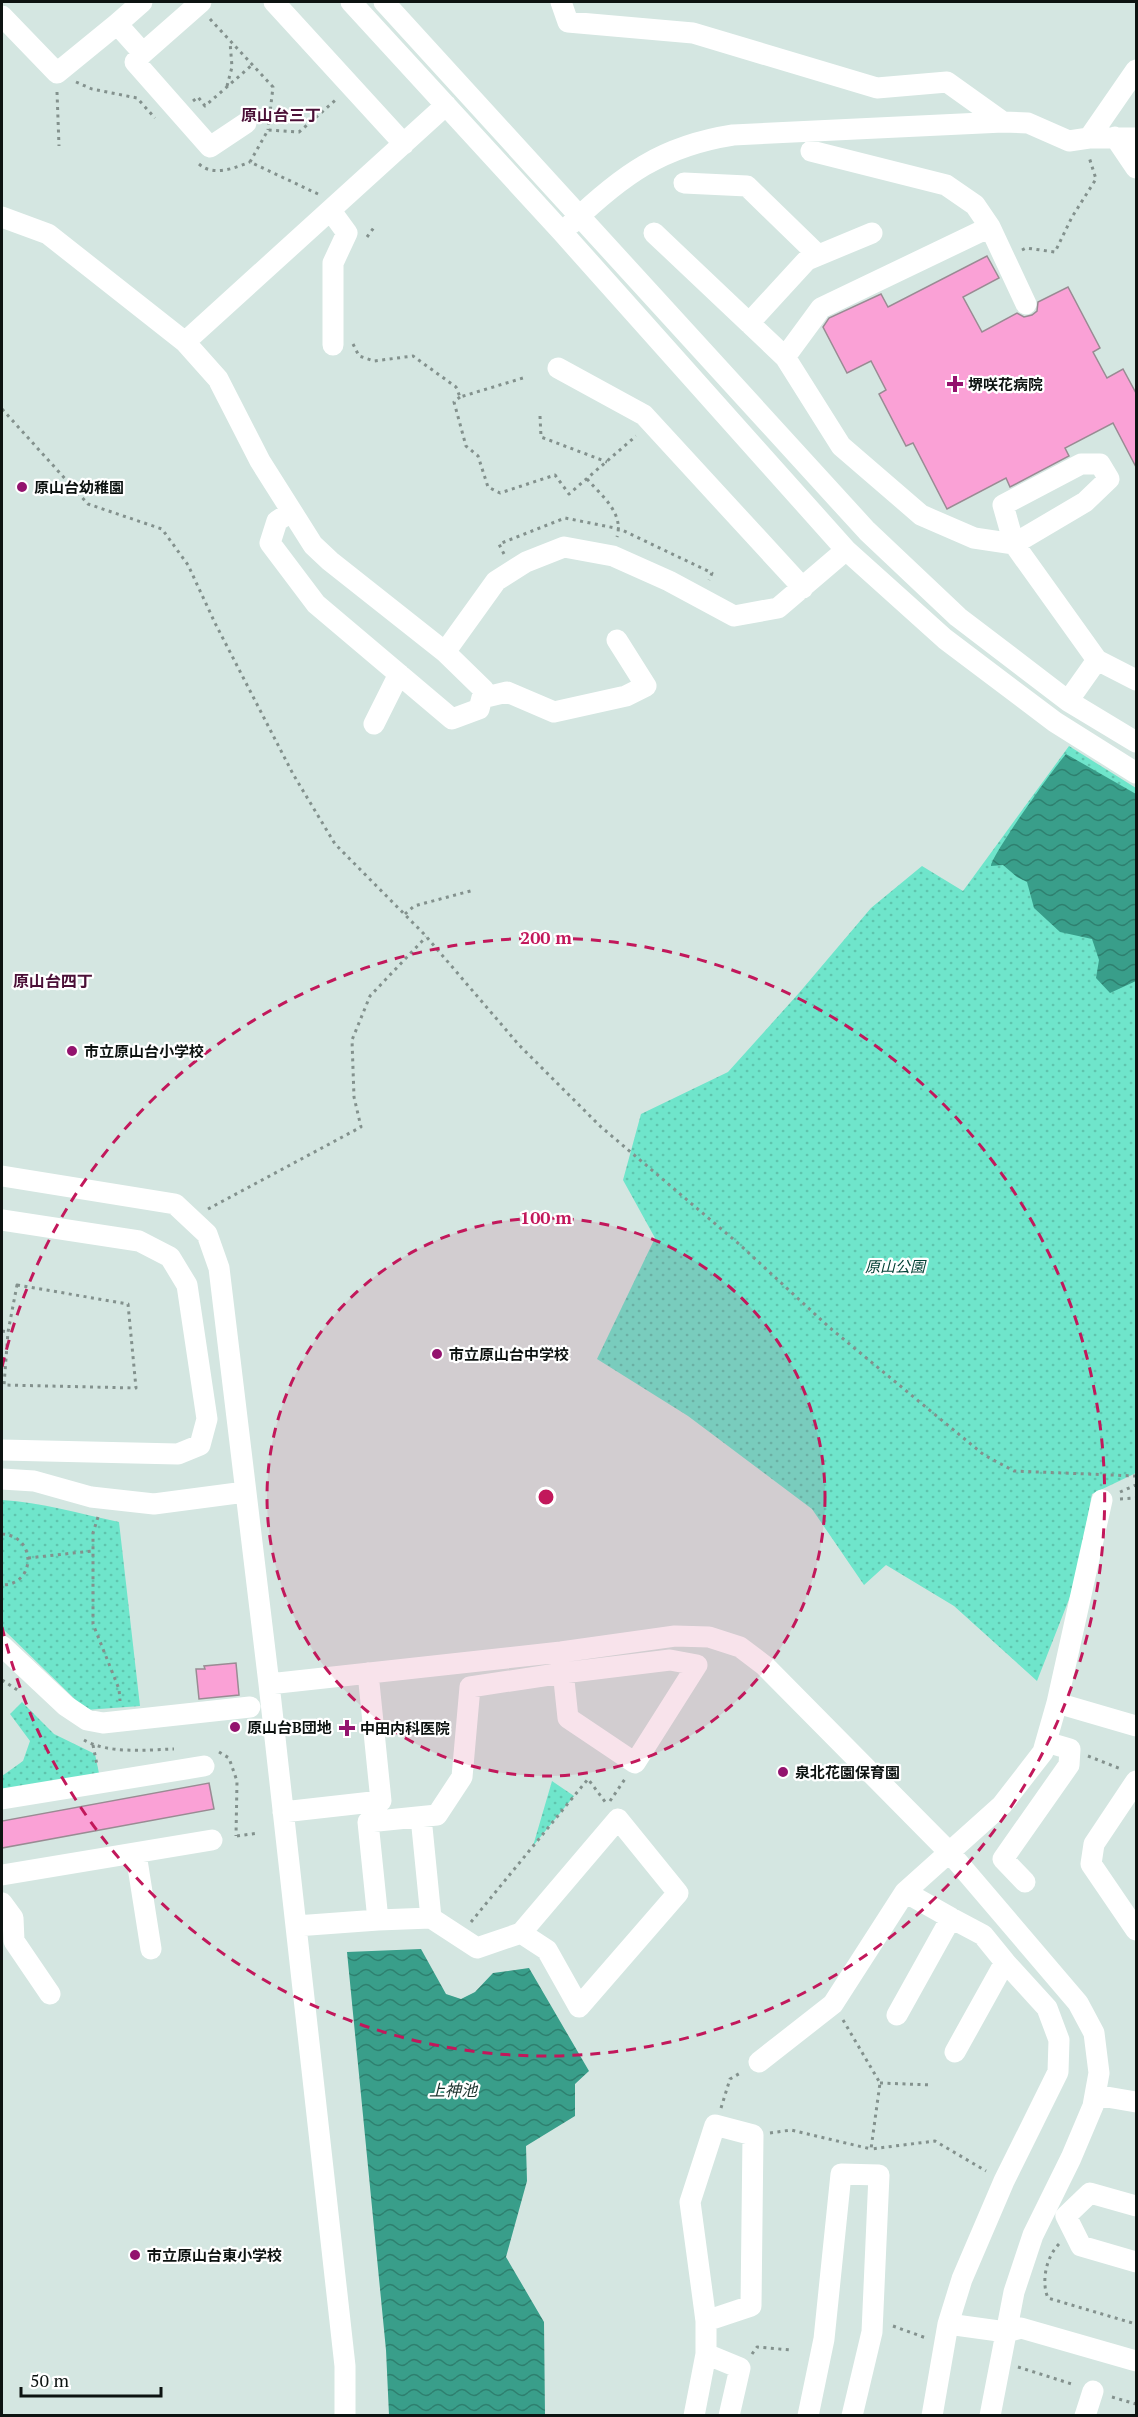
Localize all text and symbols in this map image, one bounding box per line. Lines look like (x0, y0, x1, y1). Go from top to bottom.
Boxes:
district label: 原山台三丁 (241, 104, 321, 126)
place label: 堺咲花病院 (968, 374, 1043, 394)
marker: 堺咲花病院 (946, 375, 964, 393)
place label: 原山台幼稚園 (34, 477, 124, 497)
marker: 原山台幼稚園 (15, 480, 29, 494)
text: 200 m (520, 925, 572, 949)
district label: 原山台四丁 (13, 970, 93, 992)
place label: 市立原山台小学校 (84, 1041, 204, 1061)
marker: 市立原山台小学校 (65, 1044, 79, 1058)
text: 100 m (520, 1205, 572, 1229)
park label: 原山公園 (865, 1256, 927, 1276)
place label: 市立原山台中学校 (449, 1344, 569, 1364)
marker: 市立原山台中学校 (430, 1347, 444, 1361)
centre of rings (536, 1487, 556, 1507)
place label: 原山台B団地 (247, 1717, 332, 1737)
place label: 中田内科医院 (360, 1718, 450, 1738)
marker: 中田内科医院 (338, 1719, 356, 1737)
marker: 原山台B団地 (228, 1720, 242, 1734)
place label: 泉北花園保育園 (795, 1762, 900, 1782)
marker: 泉北花園保育園 (776, 1765, 790, 1779)
water label: 上神池 (429, 2079, 479, 2101)
place label: 市立原山台東小学校 (147, 2245, 282, 2265)
marker: 市立原山台東小学校 (128, 2248, 142, 2262)
scale bar (21, 2360, 160, 2398)
text: 50 m (30, 2368, 70, 2392)

